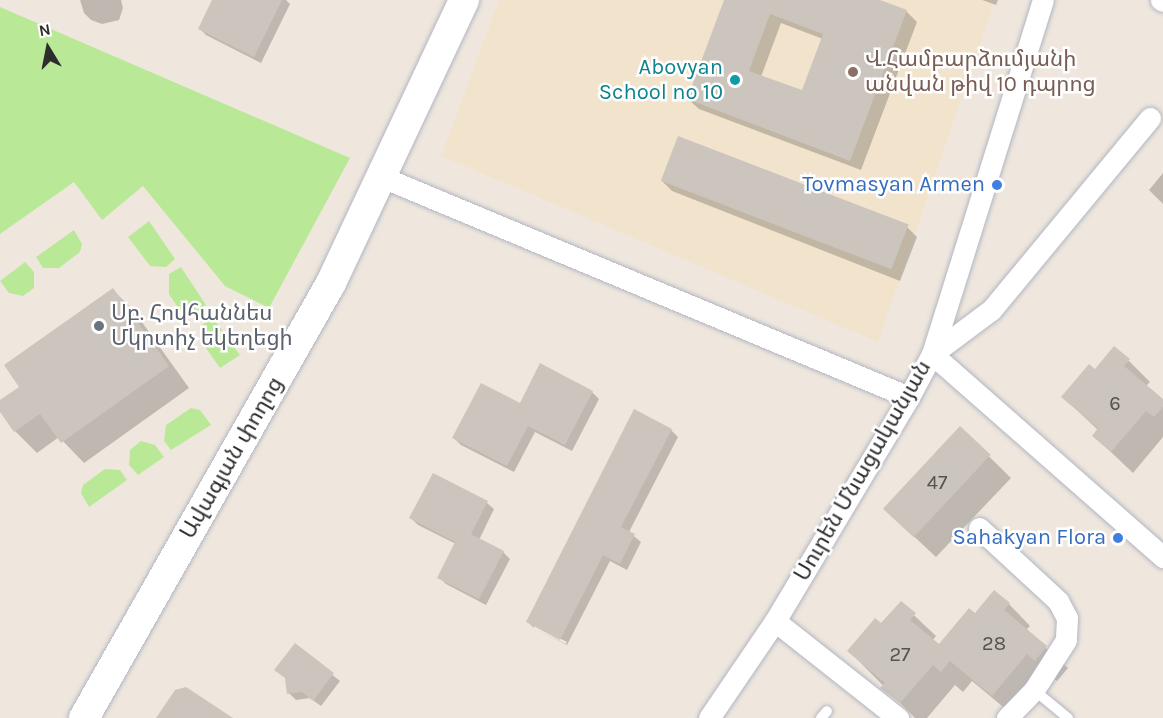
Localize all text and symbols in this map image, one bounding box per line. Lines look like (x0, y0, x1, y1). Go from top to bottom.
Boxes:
north arrow (18, 18, 78, 78)
text: N (37, 19, 52, 40)
place label: Վ.Համբարձումյանի անվան թիվ 10 դպրոց (865, 46, 1096, 98)
place label: Abovyan School no 10 (599, 54, 723, 106)
marker: Վ.Համբարձումյանի անվան թիվ 10 դպրոց (846, 65, 860, 79)
marker: Abovyan School no 10 (728, 73, 742, 87)
place label: Tovmasyan Armen (802, 172, 985, 198)
marker: Tovmasyan Armen (990, 178, 1004, 192)
place label: Սբ. Հովհաննես Մկրտիչ եկեղեցի (111, 300, 293, 352)
marker: Սբ. Հովհաննես Մկրտիչ եկեղեցի (92, 319, 106, 333)
street label: Սուրեն Մնացականյան (789, 356, 937, 586)
street label: Ավագյան փողոց (175, 372, 289, 544)
house number: 6 (1109, 391, 1121, 415)
house number: 47 (927, 470, 947, 494)
place label: Sahakyan Flora (953, 525, 1106, 551)
marker: Sahakyan Flora (1111, 531, 1125, 545)
house number: 28 (982, 631, 1006, 655)
house number: 27 (890, 642, 910, 666)

